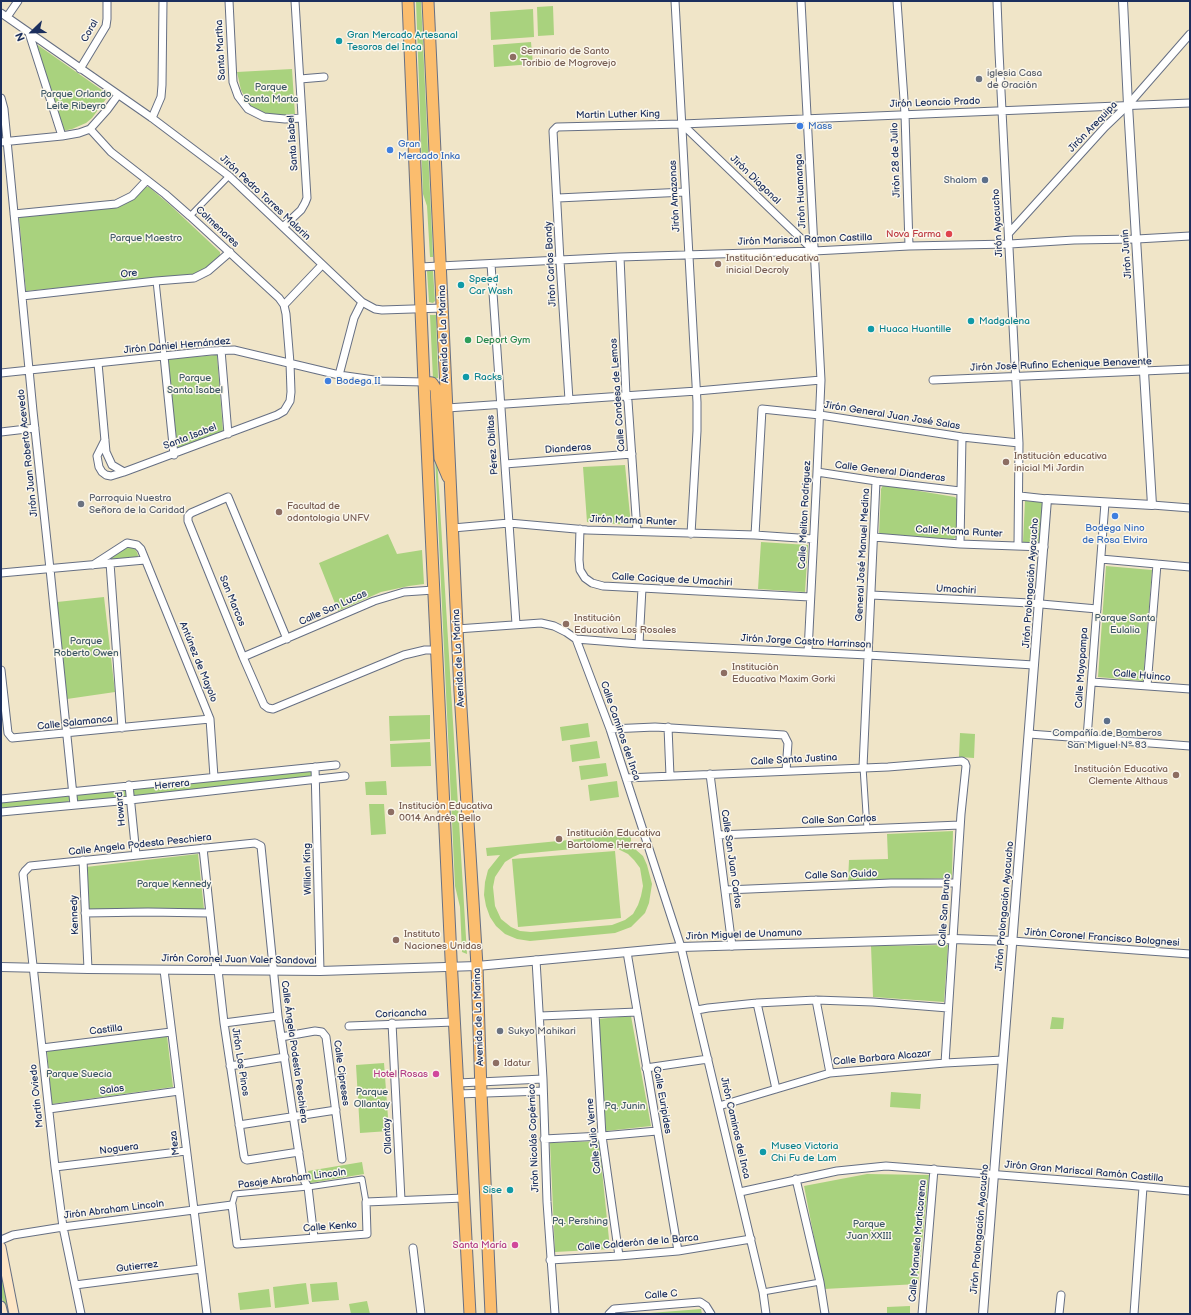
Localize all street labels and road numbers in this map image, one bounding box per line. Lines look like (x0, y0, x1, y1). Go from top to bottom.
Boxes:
street label: Coral (79, 18, 101, 44)
street label: Santa Martha (213, 19, 229, 81)
street label: Jirón Leoncio Prado (889, 95, 981, 111)
street label: Jirón Arequipa (1066, 99, 1120, 155)
street label: Martin Luther King (576, 108, 660, 122)
street label: Santa Isabel (285, 115, 301, 171)
street label: Jirón 28 de Julio (889, 122, 903, 198)
street label: Jirón Pedro Torres Malarin (217, 153, 313, 243)
street label: Jirón Diagonal (727, 153, 783, 207)
street label: Jirón Huamanga (793, 153, 809, 229)
street label: Jirón Amazonas (667, 160, 683, 232)
street label: Jirón Ayacucho (990, 188, 1006, 258)
street label: Colmenares (193, 204, 241, 250)
street label: Jirón Carlos Bondy (543, 221, 559, 307)
street label: Jirón Junín (1119, 229, 1135, 279)
street label: Jirón Mariscal Ramon Castilla (738, 232, 872, 248)
street label: Ore (120, 267, 138, 281)
street label: Avenida de La Marina (436, 285, 452, 383)
street label: Jirón Daniel Hernández (123, 335, 231, 357)
street label: Calle Condesa de Lemos (608, 338, 628, 452)
street label: Jirón José Rufino Echenique Benavente (970, 356, 1152, 374)
street label: Jirón Juan Roberto Acevedo (15, 389, 41, 517)
street label: Jirón General Juan José Salas (823, 399, 961, 433)
street label: Pérez Oblitas (485, 415, 501, 475)
street label: Santa Isabel (162, 421, 218, 453)
street label: Dianderas (544, 441, 592, 457)
street label: Calle General Dianderas (834, 459, 946, 485)
street label: Calle Meliton Rodriguez (796, 461, 814, 569)
street label: General José Manuel Medina (854, 488, 872, 622)
street label: Jirón Mama Runter (589, 513, 677, 529)
street label: Jirón Prolongación Ayacucho (1020, 517, 1042, 649)
street label: Calle Mama Runter (915, 524, 1003, 540)
street label: Calle Cacique de Umachiri (611, 571, 733, 589)
street label: San Marcos (216, 574, 248, 628)
street label: Umachiri (936, 583, 976, 597)
street label: Calle San Lucas (297, 588, 369, 628)
street label: Avenida de La Marina (450, 609, 468, 707)
street label: Antúnez de Mayolo (176, 620, 220, 704)
street label: Calle Moyopampa (1073, 627, 1091, 709)
street label: Jirón Jorge Castro Harrinson (740, 633, 872, 651)
street label: Calle Huinco (1113, 668, 1171, 684)
street label: Calle Caminos del Inca (597, 680, 643, 782)
street label: Calle Salamanca (37, 713, 113, 733)
street label: Calle Santa Justina (750, 752, 838, 768)
street label: Herrera (154, 777, 190, 793)
street label: Howard (114, 791, 128, 827)
street label: Calle San Juan Carlos (718, 809, 744, 909)
street label: Calle San Carlos (801, 813, 877, 827)
street label: Calle Angela Podesta Peschiera (68, 832, 212, 858)
street label: Jirón Prolongación Ayacucho (993, 840, 1017, 972)
street label: Willian King (302, 843, 314, 895)
street label: Calle San Guido (804, 868, 878, 882)
street label: Calle San Bruno (936, 873, 954, 947)
street label: Kennedy (68, 895, 82, 935)
street label: Jirón Miguel de Unamuno (686, 927, 802, 943)
street label: Jirón Coronel Francisco Bolognesi (1024, 927, 1180, 949)
street label: Jirón Coronel Juan Valer Sandoval (161, 953, 317, 967)
street label: Avenida de La Marina (471, 968, 487, 1066)
street label: Calle Ángela Podesta Peschiera (278, 980, 310, 1124)
street label: Coricancha (375, 1007, 427, 1021)
street label: Castilla (89, 1022, 123, 1038)
street label: Jirón Los Pinos (229, 1027, 251, 1097)
street label: Calle Cipreses (330, 1039, 352, 1107)
street label: Calle Barbara Alcazar (833, 1048, 931, 1068)
street label: Martín Oviedo (28, 1064, 46, 1128)
street label: Calle Euripides (650, 1065, 674, 1135)
street label: Jirón Caminos del Inca (717, 1076, 753, 1180)
street label: Salas (99, 1082, 125, 1098)
street label: Jirón Nicolás Copérnico (526, 1083, 542, 1193)
street label: Calle Julio Verne (584, 1098, 604, 1174)
street label: Ollantay (381, 1118, 395, 1154)
street label: Meza (168, 1130, 182, 1156)
street label: Noguera (99, 1141, 139, 1157)
street label: Jirón Gran Mariscal Ramón Castilla (1004, 1159, 1164, 1185)
street label: Jirón Prolongación Ayacucho (968, 1163, 992, 1295)
street label: Pasaje Abraham Lincoln (237, 1166, 347, 1192)
street label: Calle Manuela Marticorena (907, 1179, 929, 1303)
street label: Jirón Abraham Lincoln (63, 1198, 165, 1222)
street label: Calle Kenko (303, 1219, 357, 1235)
street label: Calle Calderón de la Barca (577, 1232, 699, 1254)
street label: Gutierrez (115, 1258, 159, 1276)
street label: Calle C (644, 1288, 678, 1302)

